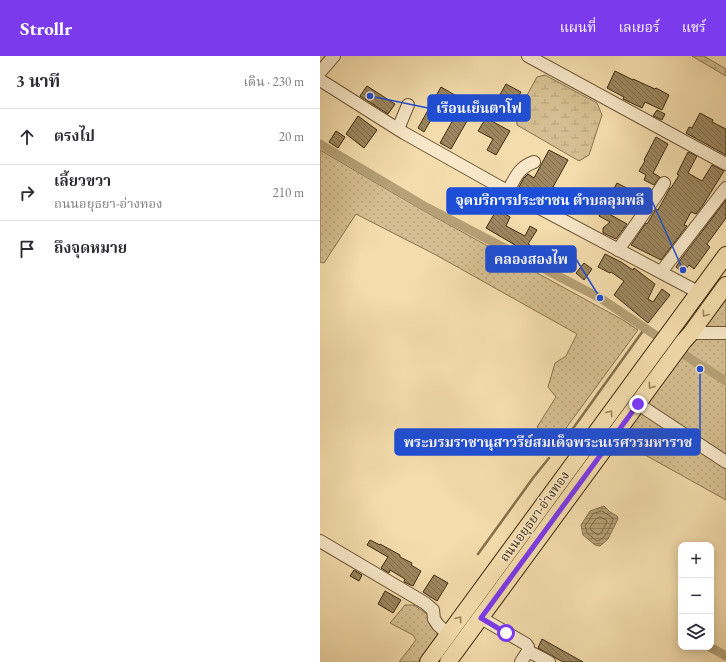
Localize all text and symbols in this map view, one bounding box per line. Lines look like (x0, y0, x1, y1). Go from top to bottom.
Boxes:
text: Strollr (20, 16, 72, 41)
text: แผนที่ (560, 18, 596, 36)
text: เลเยอร์ (618, 18, 660, 36)
text: แชร์ (682, 18, 706, 36)
text: 3 นาที (16, 70, 60, 92)
text: เดิน · 230 m (243, 73, 304, 90)
callout: เรือนเย็นตาโฟ (428, 95, 530, 121)
text: เรือนเย็นตาโฟ (436, 98, 522, 117)
icon: ahead (16, 126, 38, 148)
text: ตรงไป (54, 126, 95, 145)
text: 20 m (279, 128, 304, 145)
text: เลี้ยวขวา (54, 171, 111, 190)
icon: right (16, 182, 38, 204)
text: 210 m (273, 184, 304, 201)
callout: จุดบริการประชาชน ตำบลลุมพลี (447, 188, 652, 214)
text: จุดบริการประชาชน ตำบลลุมพลี (456, 191, 644, 209)
text: ถนนอยุธยา-อ่างทอง (54, 195, 163, 212)
icon: arrive (16, 238, 38, 260)
text: ถึงจุดหมาย (54, 238, 127, 257)
callout: คลองสองไพ (486, 246, 576, 272)
text: คลองสองไพ (494, 249, 568, 268)
one-way arrow (702, 310, 710, 317)
one-way arrow (648, 382, 656, 389)
route end (629, 395, 647, 413)
one-way arrow (605, 410, 612, 417)
callout: พระบรมราชานุสาวรีย์สมเด็จพระนเรศวรมหาราช (395, 429, 700, 455)
text: พระบรมราชานุสาวรีย์สมเด็จพระนเรศวรมหาราช (404, 433, 693, 451)
street label: ถนนอยุธยา-อ่างทอง (496, 467, 573, 565)
map controls (678, 542, 714, 650)
button: + (678, 542, 714, 578)
button: − (678, 578, 714, 614)
button: layers (678, 614, 714, 650)
one-way arrow (454, 617, 461, 624)
route start (497, 624, 515, 642)

